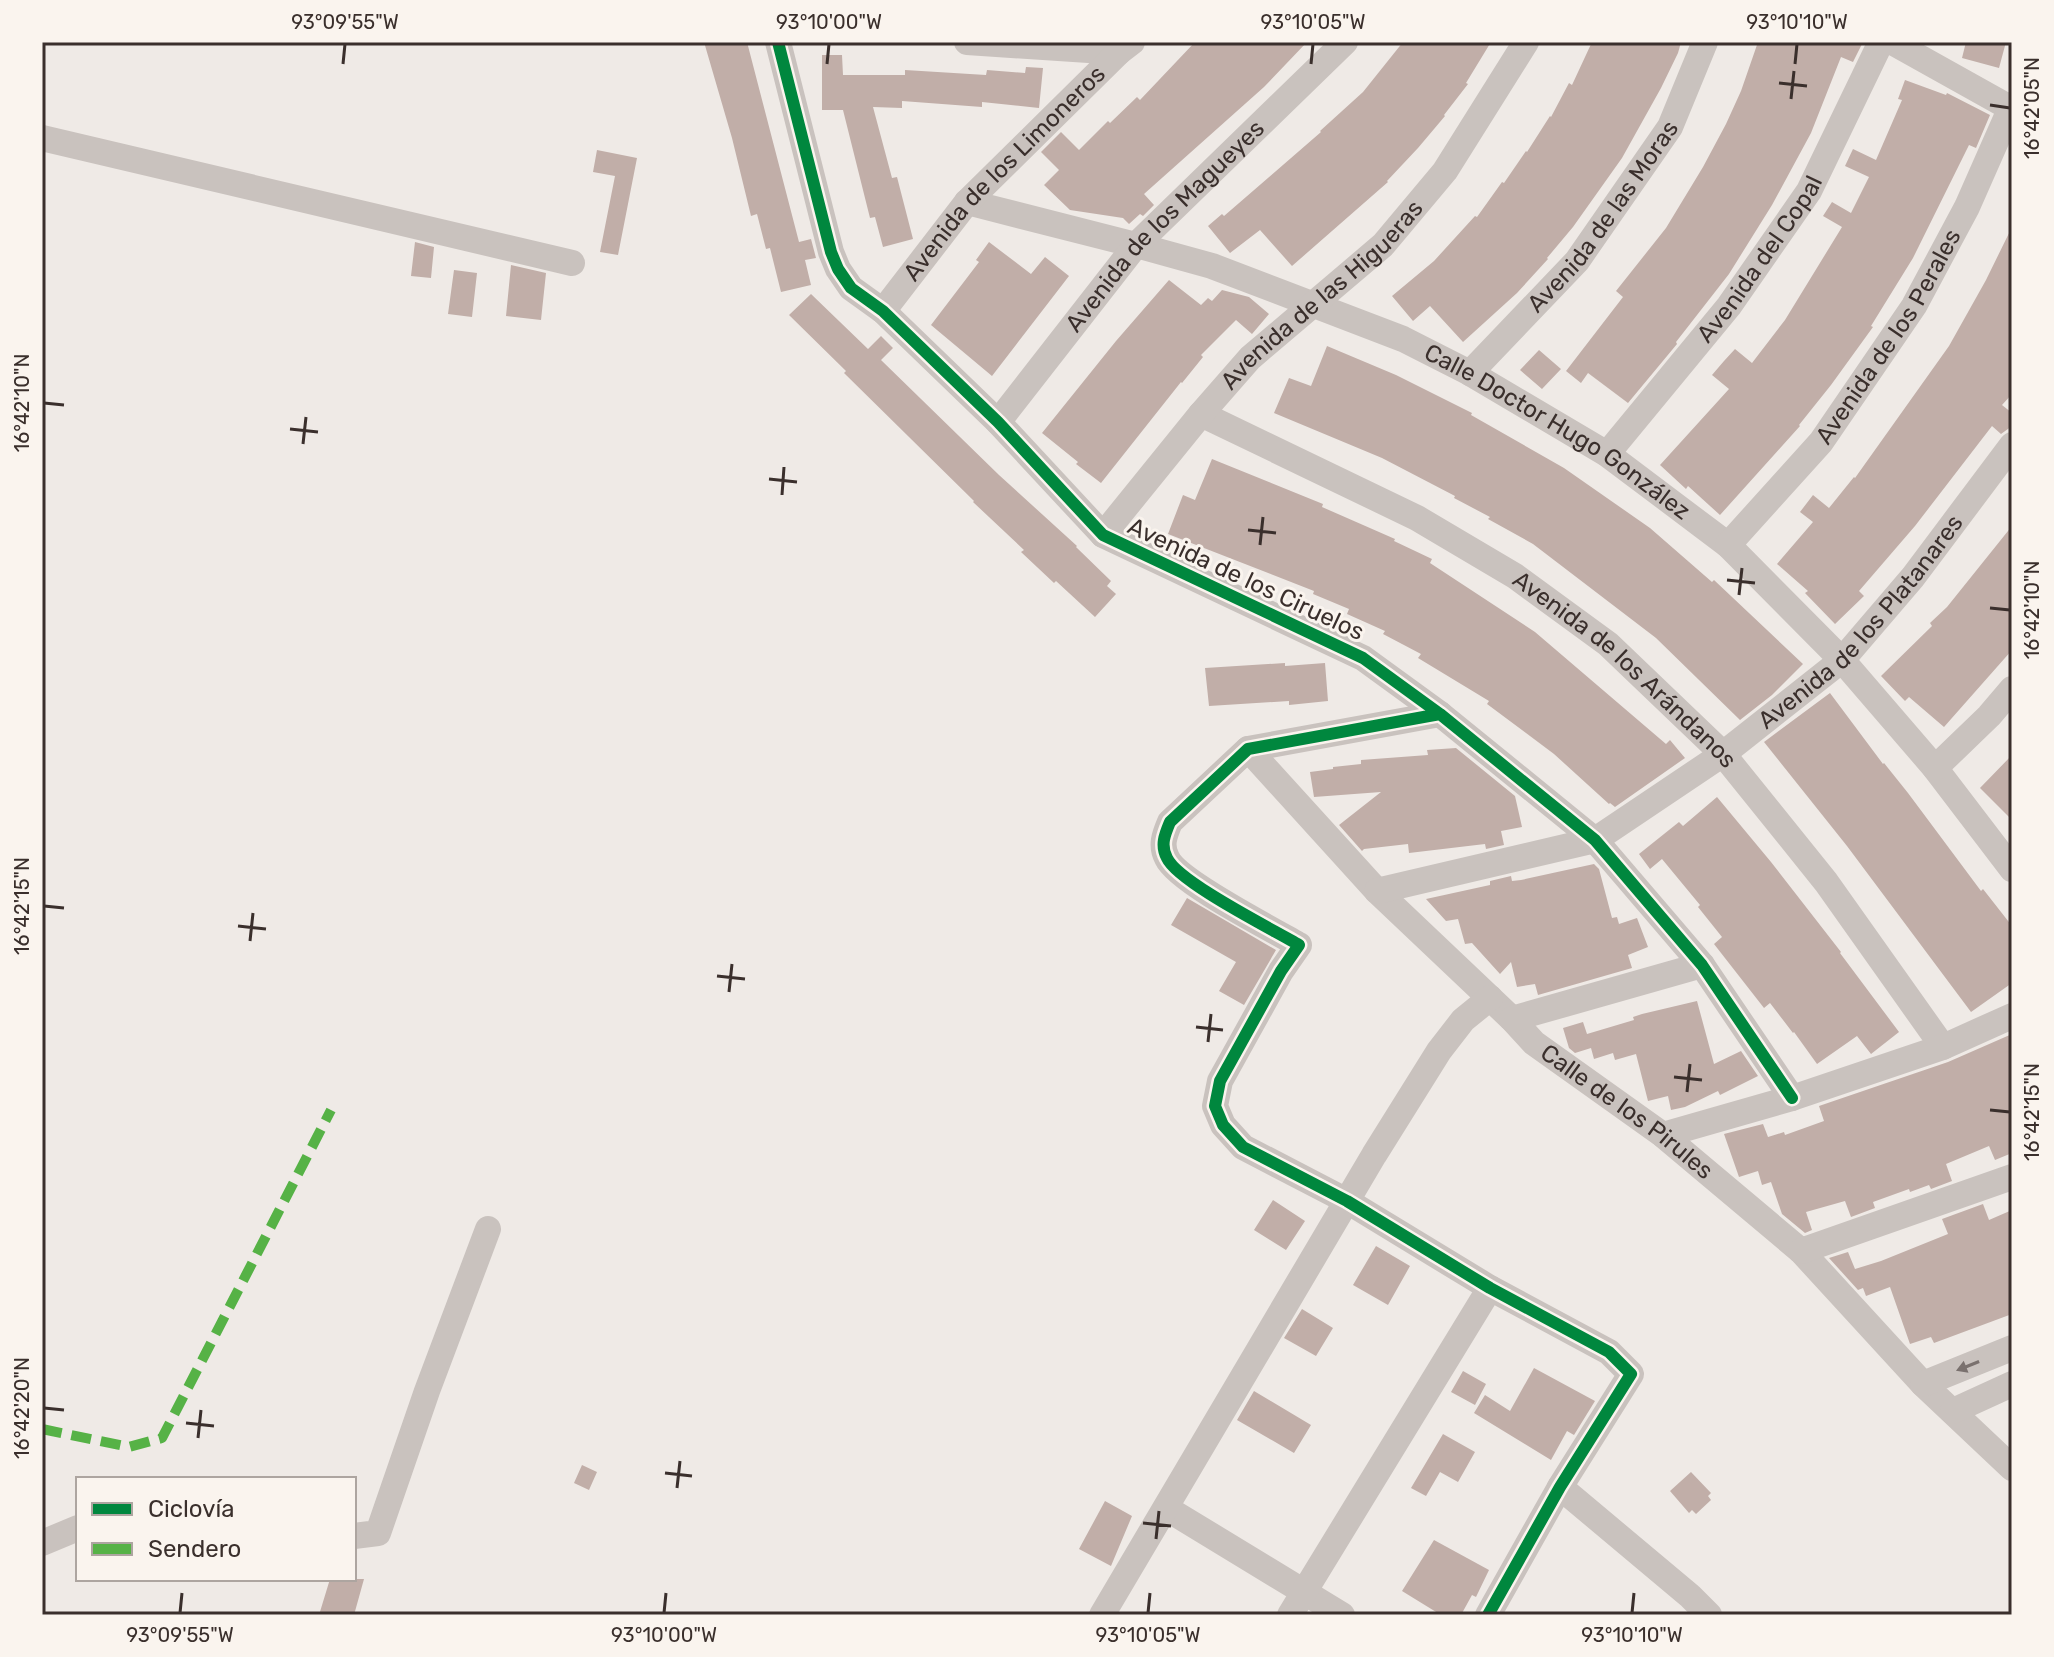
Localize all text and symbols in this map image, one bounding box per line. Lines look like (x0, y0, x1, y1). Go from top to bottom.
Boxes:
text: 93°09'55"W (291, 10, 399, 34)
text: 93°10'00"W (776, 10, 882, 34)
text: 93°10'05"W (1260, 10, 1366, 34)
text: 93°10'10"W (1746, 10, 1848, 34)
text: 16°42'05"N (2020, 57, 2044, 159)
street label: Avenida de los Limoneros (897, 60, 1111, 286)
street label: Avenida de los Magueyes (1060, 114, 1270, 337)
street label: Avenida de las Moras (1522, 115, 1684, 318)
street label: Avenida del Copal (1691, 171, 1828, 348)
street label: Avenida de las Higueras (1215, 194, 1429, 395)
street label: Avenida de los Perales (1810, 224, 1967, 449)
street label: Calle Doctor Hugo González (1420, 338, 1696, 526)
text: 16°42'10"N (10, 354, 34, 452)
street label: Avenida de los Platanares (1753, 509, 1969, 735)
street label: Avenida de los Ciruelos (1123, 512, 1369, 646)
text: 16°42'10"N (2020, 561, 2044, 659)
street label: Avenida de los Arándanos (1507, 565, 1742, 773)
text: 16°42'15"N (10, 857, 34, 955)
street label: Calle de los Pirules (1535, 1038, 1719, 1185)
text: 16°42'15"N (2020, 1063, 2044, 1161)
text: 16°42'20"N (10, 1357, 34, 1459)
one-way arrow (1955, 1360, 1979, 1373)
legend (76, 1477, 356, 1581)
text: Ciclovía (148, 1495, 235, 1523)
text: Sendero (148, 1535, 241, 1563)
text: 93°09'55"W (126, 1623, 234, 1647)
text: 93°10'00"W (611, 1623, 717, 1647)
text: 93°10'05"W (1095, 1623, 1201, 1647)
text: 93°10'10"W (1581, 1623, 1683, 1647)

